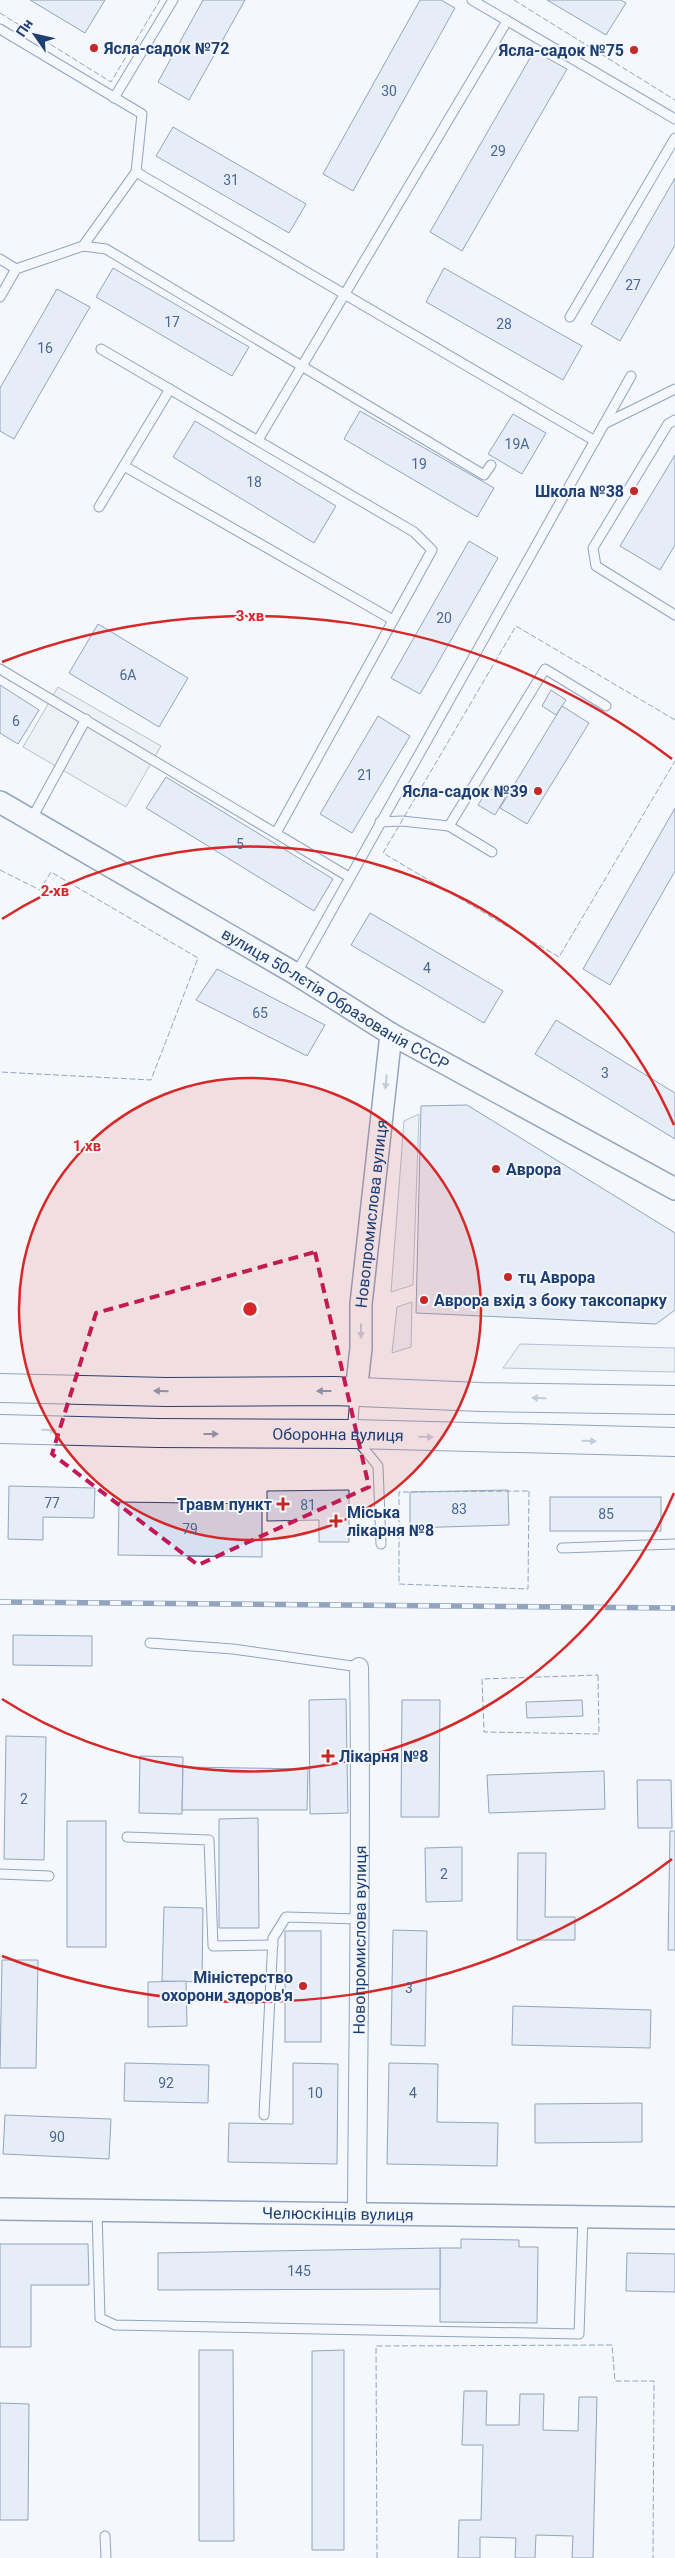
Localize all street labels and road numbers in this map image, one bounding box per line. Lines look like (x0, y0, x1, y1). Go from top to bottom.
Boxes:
street label: вулиця 50-лєтія Образованія СССР (218, 924, 452, 1074)
street label: Новопромислова вулиця (352, 1119, 391, 1309)
street label: Оборонна вулиця (272, 1425, 404, 1445)
street label: Новопромислова вулиця (350, 1845, 370, 2035)
street label: Челюскінців вулиця (262, 2203, 414, 2225)

